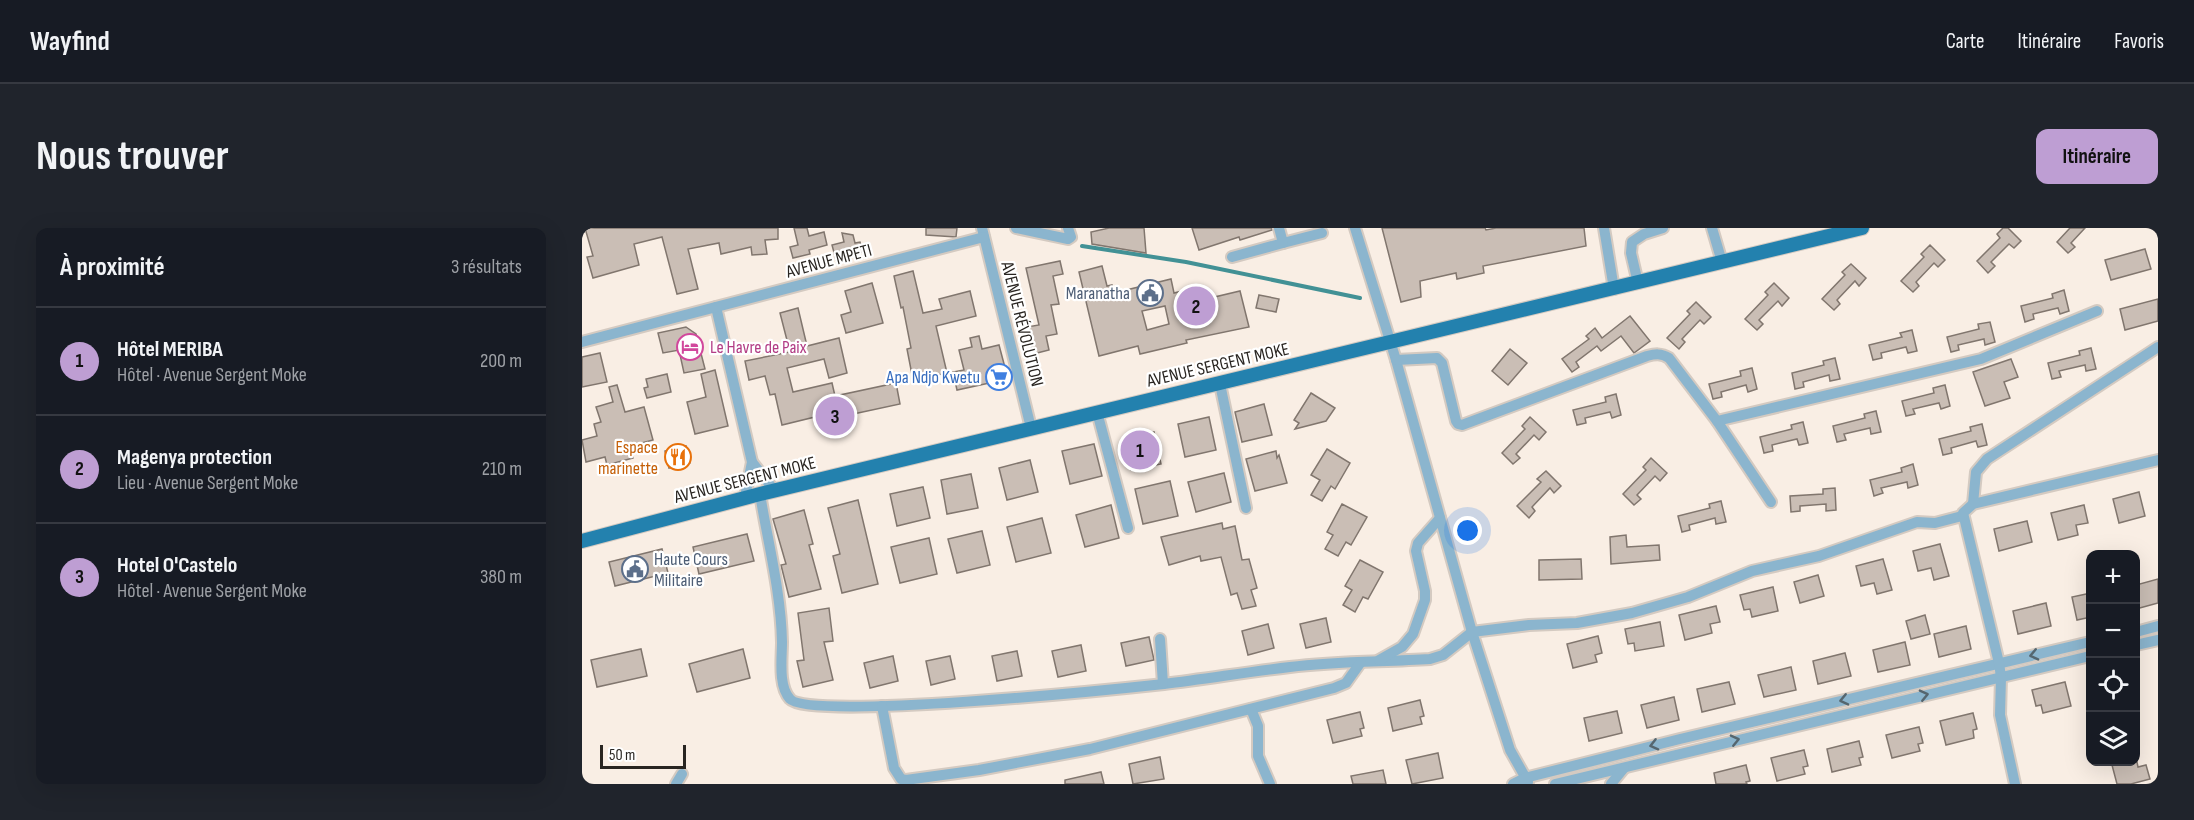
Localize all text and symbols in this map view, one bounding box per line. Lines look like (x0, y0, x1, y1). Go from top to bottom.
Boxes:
text: Wayfind (30, 25, 110, 58)
text: Carte (1946, 29, 1985, 54)
text: Itinéraire (2018, 29, 2081, 54)
text: Favoris (2114, 29, 2164, 54)
button: Itinéraire (2036, 129, 2158, 184)
text: Nous trouver (36, 131, 229, 182)
street label: AVENUE MPETI (783, 240, 874, 283)
text: À proximité (60, 252, 165, 283)
text: 3 résultats (451, 255, 522, 279)
street label: AVENUE RÉVOLUTION (996, 258, 1048, 389)
public building icon: Maranatha (1135, 278, 1165, 308)
place label: Maranatha (1066, 283, 1130, 304)
pin: 2 (1176, 284, 1216, 328)
hotel icon: Le Havre de Paix (675, 332, 705, 362)
text: Hôtel MERIBA (117, 336, 223, 363)
place label: Le Havre de Paix (710, 337, 807, 358)
street label: AVENUE SERGENT MOKE (1144, 338, 1291, 392)
text: 1 (76, 349, 83, 373)
text: 200 m (480, 349, 522, 373)
supermarket icon: Apa Ndjo Kwetu (984, 362, 1014, 392)
text: Hôtel · Avenue Sergent Moke (117, 363, 307, 387)
place label: Apa Ndjo Kwetu (885, 367, 980, 388)
pin: 3 (816, 394, 854, 438)
pin: 1 (1120, 428, 1160, 472)
place label: Espace marinette (598, 437, 658, 479)
restaurant icon: Espace marinette (663, 442, 693, 472)
text: Magenya protection (117, 444, 272, 471)
street label: AVENUE SERGENT MOKE (671, 452, 818, 508)
text: 2 (75, 457, 84, 481)
text: 210 m (482, 457, 522, 481)
text: Lieu · Avenue Sergent Moke (117, 471, 298, 495)
your location (1453, 516, 1482, 545)
place label: Haute Cours Militaire (654, 549, 728, 591)
map controls (2086, 550, 2140, 766)
button: + (2086, 550, 2140, 604)
text: Hotel O'Castelo (117, 552, 237, 579)
public building icon: Haute Cours Militaire (620, 554, 650, 584)
text: 3 (75, 565, 84, 589)
text: 380 m (480, 565, 522, 589)
text: Hôtel · Avenue Sergent Moke (117, 579, 307, 603)
button: − (2086, 604, 2140, 658)
one-way arrow (2029, 648, 2039, 661)
button: locate (2086, 658, 2140, 712)
one-way arrow (1919, 690, 1929, 703)
one-way arrow (1839, 693, 1849, 706)
button: layers (2086, 712, 2140, 766)
one-way arrow (1729, 735, 1739, 748)
one-way arrow (1649, 738, 1659, 751)
scale bar (600, 742, 686, 770)
text: 50 m (609, 746, 635, 765)

